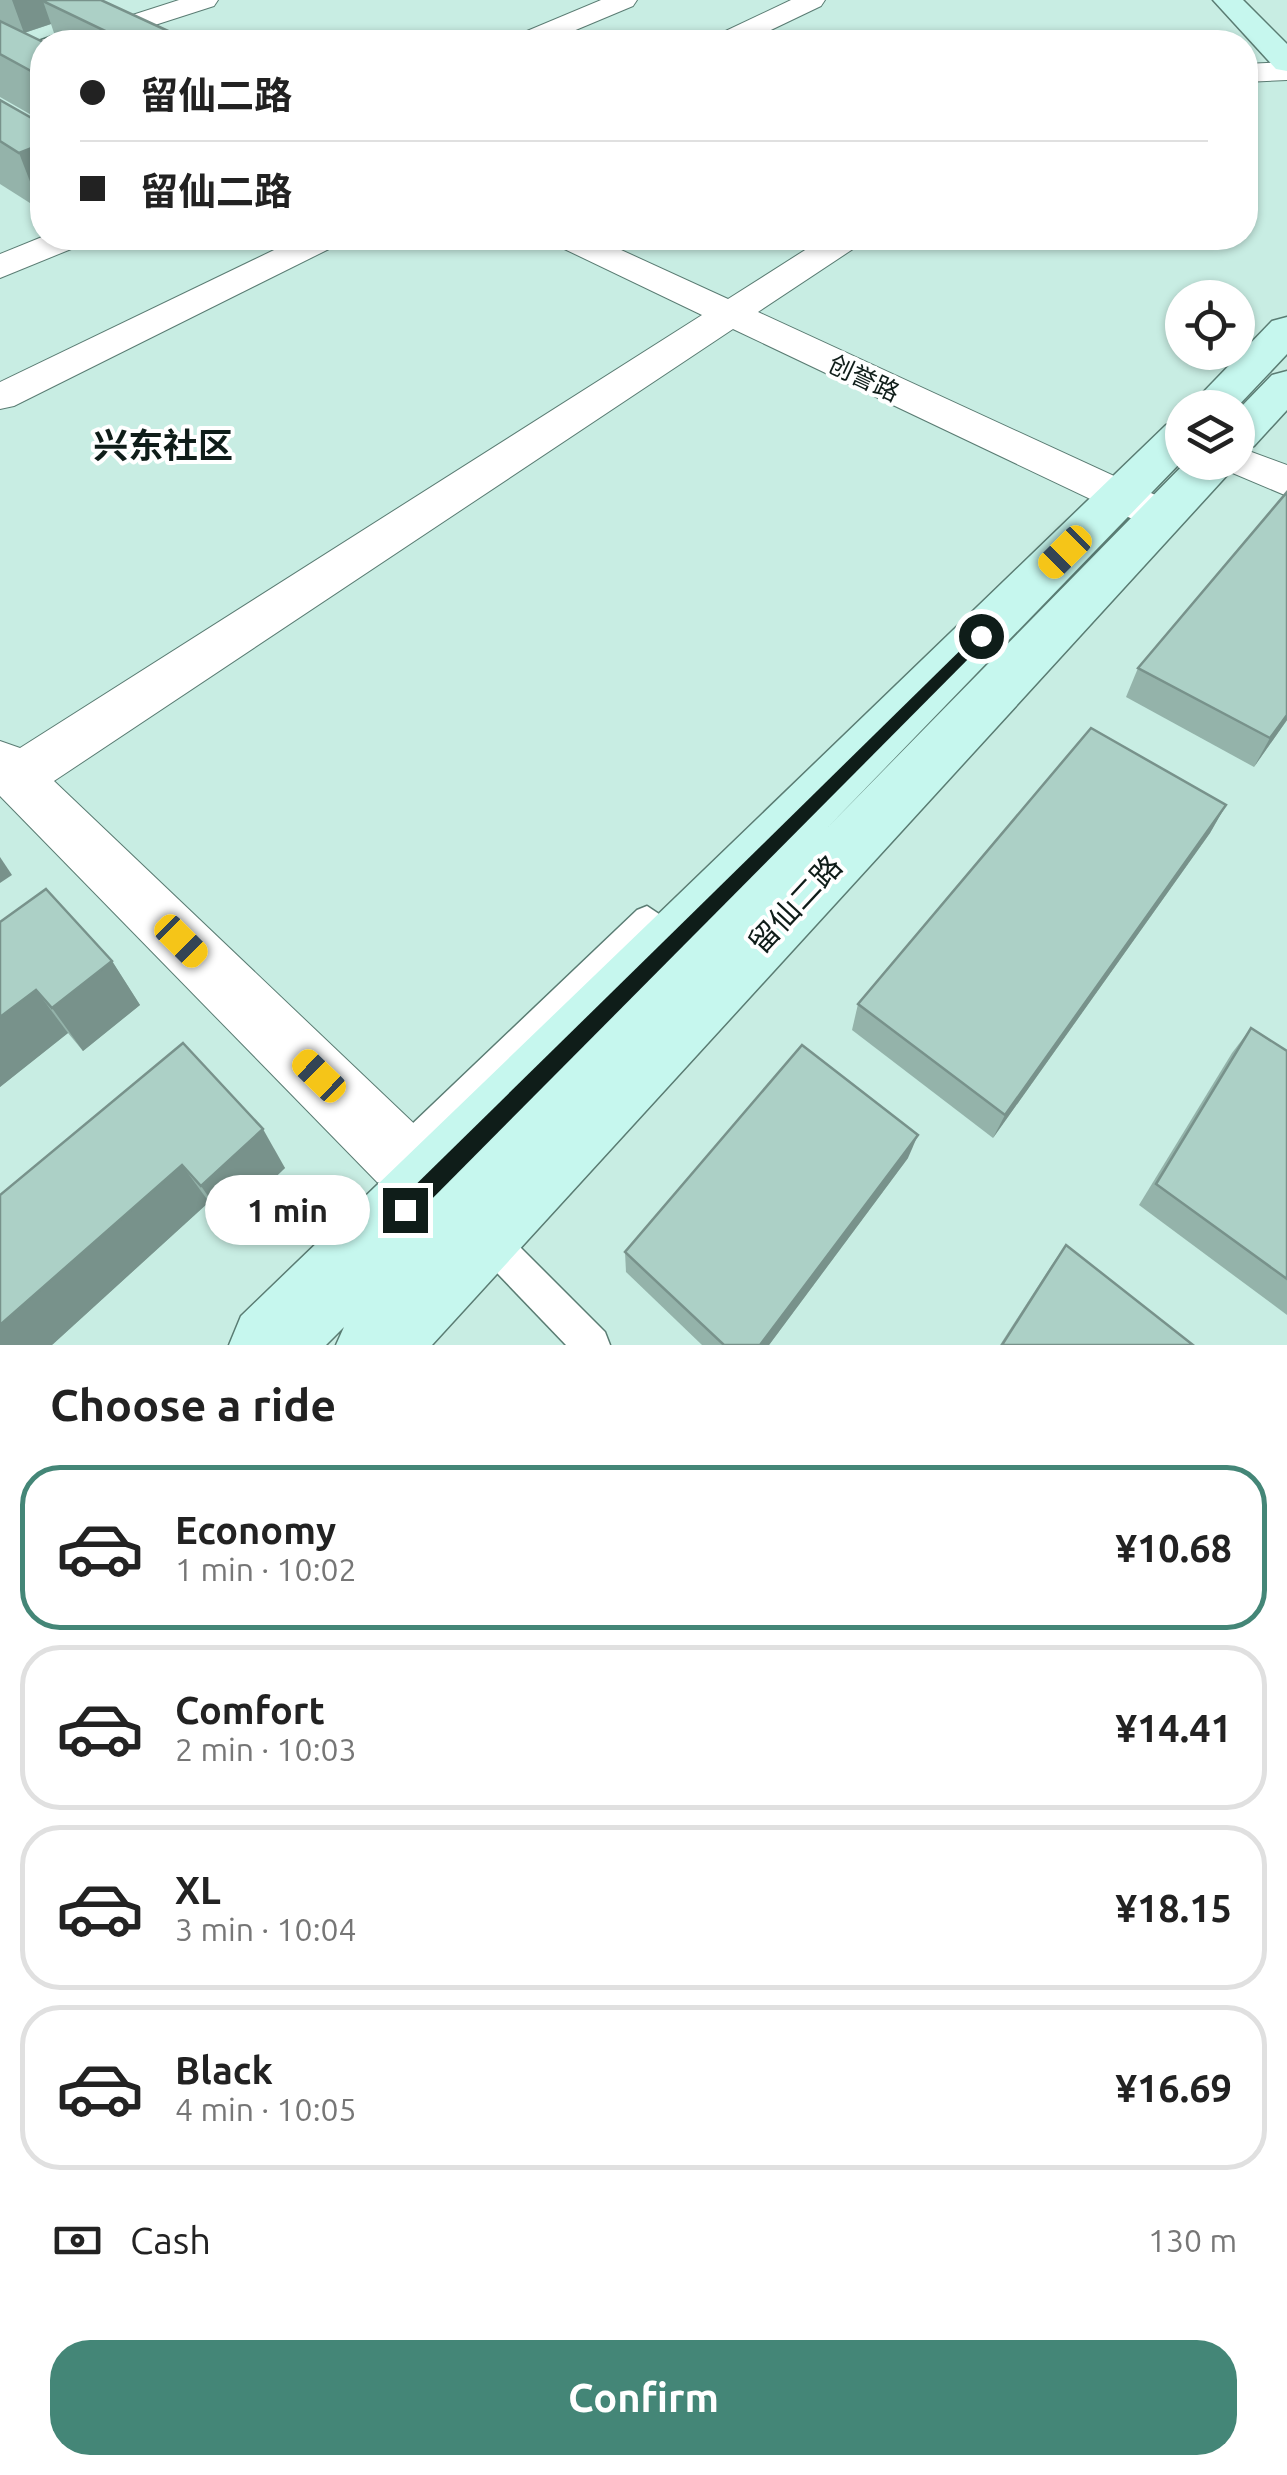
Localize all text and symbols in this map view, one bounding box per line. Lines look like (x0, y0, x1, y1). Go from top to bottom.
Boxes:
text: 留仙二路 (140, 74, 292, 116)
text: 留仙二路 (140, 170, 292, 212)
map controls (1165, 280, 1255, 480)
button: locate (1165, 280, 1255, 370)
street label: 创誉路 (824, 349, 904, 407)
button: layers (1165, 390, 1255, 480)
district label: 兴东社区 (93, 425, 233, 465)
car (1033, 520, 1097, 584)
route start (959, 614, 1004, 659)
street label: 留仙二路 (742, 849, 848, 959)
car (149, 909, 213, 973)
car (287, 1044, 351, 1108)
callout: 1 min (205, 1175, 370, 1245)
route end (383, 1188, 428, 1233)
text: 1 min (247, 1192, 328, 1228)
text: Choose a ride (50, 1379, 336, 1430)
icon: car (55, 1503, 145, 1593)
text: Economy (175, 1509, 336, 1551)
text: ¥10.68 (1115, 1527, 1232, 1569)
text: 1 min · 10:02 (175, 1551, 357, 1587)
icon: car (55, 1683, 145, 1773)
text: Comfort (175, 1689, 325, 1731)
text: ¥14.41 (1115, 1707, 1232, 1749)
text: 2 min · 10:03 (175, 1731, 357, 1767)
icon: car (55, 1863, 145, 1953)
text: XL (175, 1869, 221, 1911)
text: ¥18.15 (1115, 1887, 1232, 1929)
text: 3 min · 10:04 (175, 1911, 357, 1947)
icon: car (55, 2043, 145, 2133)
text: Black (175, 2049, 273, 2091)
text: ¥16.69 (1115, 2067, 1232, 2109)
text: 4 min · 10:05 (175, 2091, 357, 2127)
icon: cash (50, 2213, 105, 2268)
text: Cash (130, 2219, 211, 2261)
text: 130 m (1148, 2222, 1237, 2258)
button: Confirm (50, 2340, 1237, 2455)

